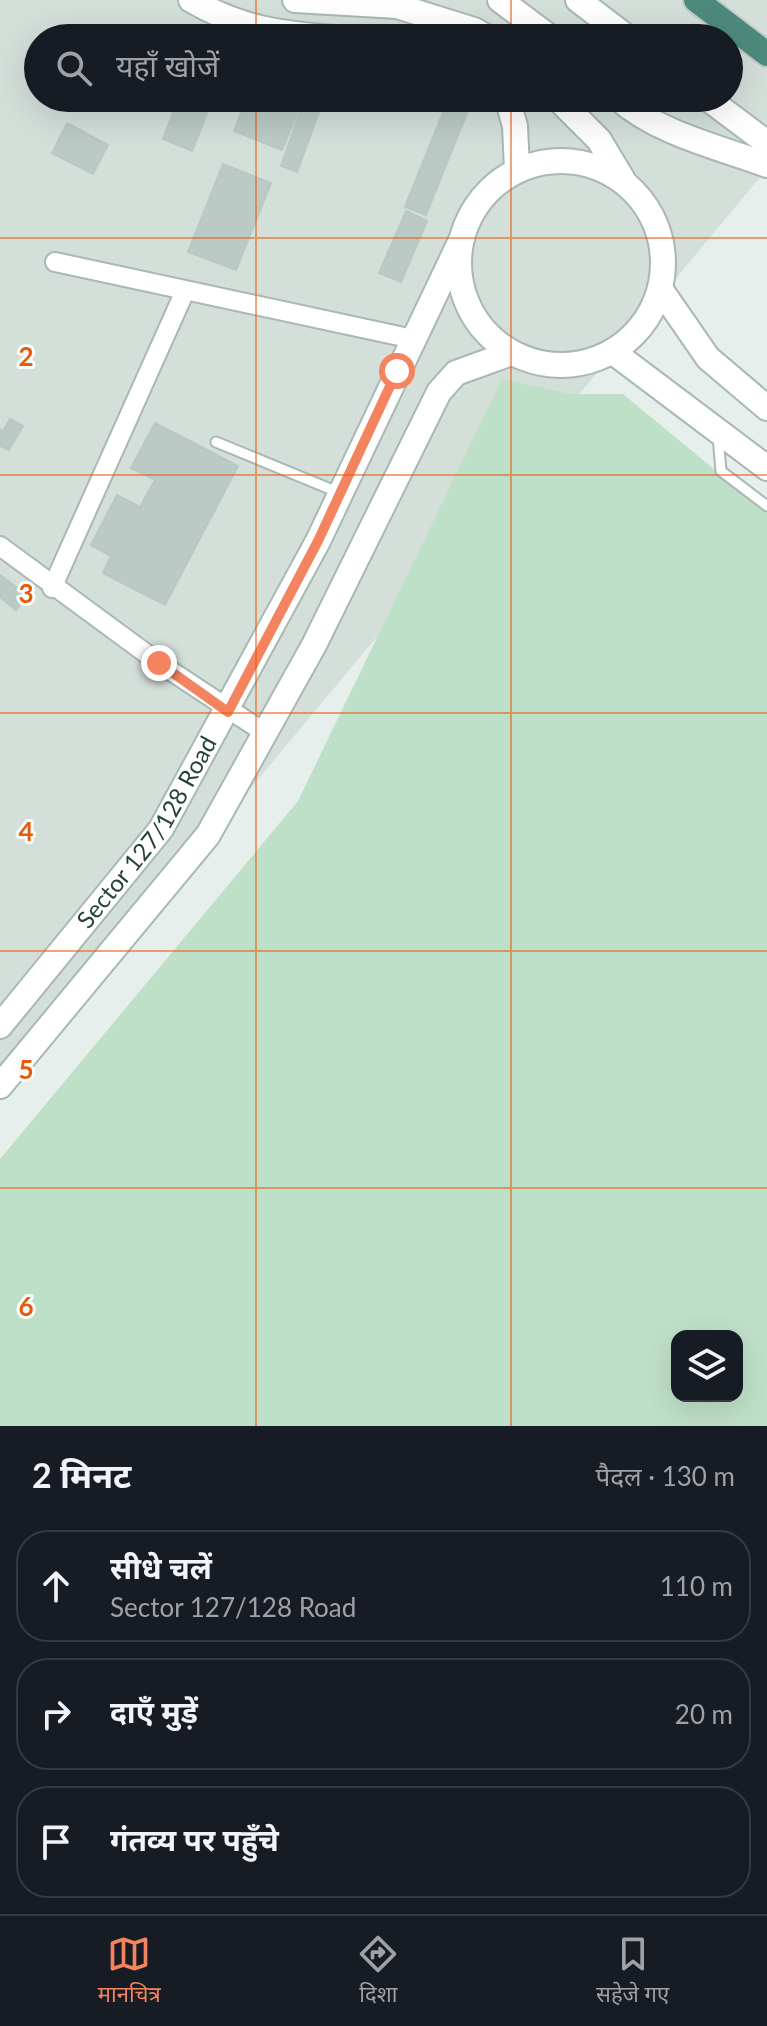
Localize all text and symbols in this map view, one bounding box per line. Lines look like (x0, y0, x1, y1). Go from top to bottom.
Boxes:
search box (24, 24, 743, 112)
icon: search (52, 46, 96, 90)
text: यहाँ खोजें (116, 47, 219, 83)
text: 2 (18, 340, 34, 372)
route start (379, 353, 415, 389)
text: 3 (18, 577, 34, 609)
route end (141, 645, 177, 681)
street label: Sector 127/128 Road (70, 731, 222, 933)
text: 4 (18, 815, 34, 847)
text: 5 (18, 1053, 34, 1085)
text: 6 (18, 1290, 34, 1322)
map controls (671, 1330, 743, 1402)
button: layers (671, 1330, 743, 1402)
text: 2 मिनट (32, 1454, 131, 1495)
text: पैदल · 130 m (595, 1460, 735, 1492)
text: सीधे चलें (110, 1549, 212, 1585)
icon: ahead (34, 1564, 78, 1608)
text: 110 m (660, 1570, 733, 1602)
text: Sector 127/128 Road (110, 1591, 356, 1623)
icon: right (34, 1692, 78, 1736)
text: दाएँ मुड़ें (110, 1693, 198, 1729)
text: 20 m (675, 1698, 733, 1730)
icon: arrive (34, 1820, 78, 1864)
text: गंतव्य पर पहुँचे (110, 1821, 279, 1857)
tab: मानचित्र (98, 1932, 161, 2011)
tab: दिशा (356, 1932, 400, 2011)
tab: सहेजे गए (596, 1932, 669, 2011)

